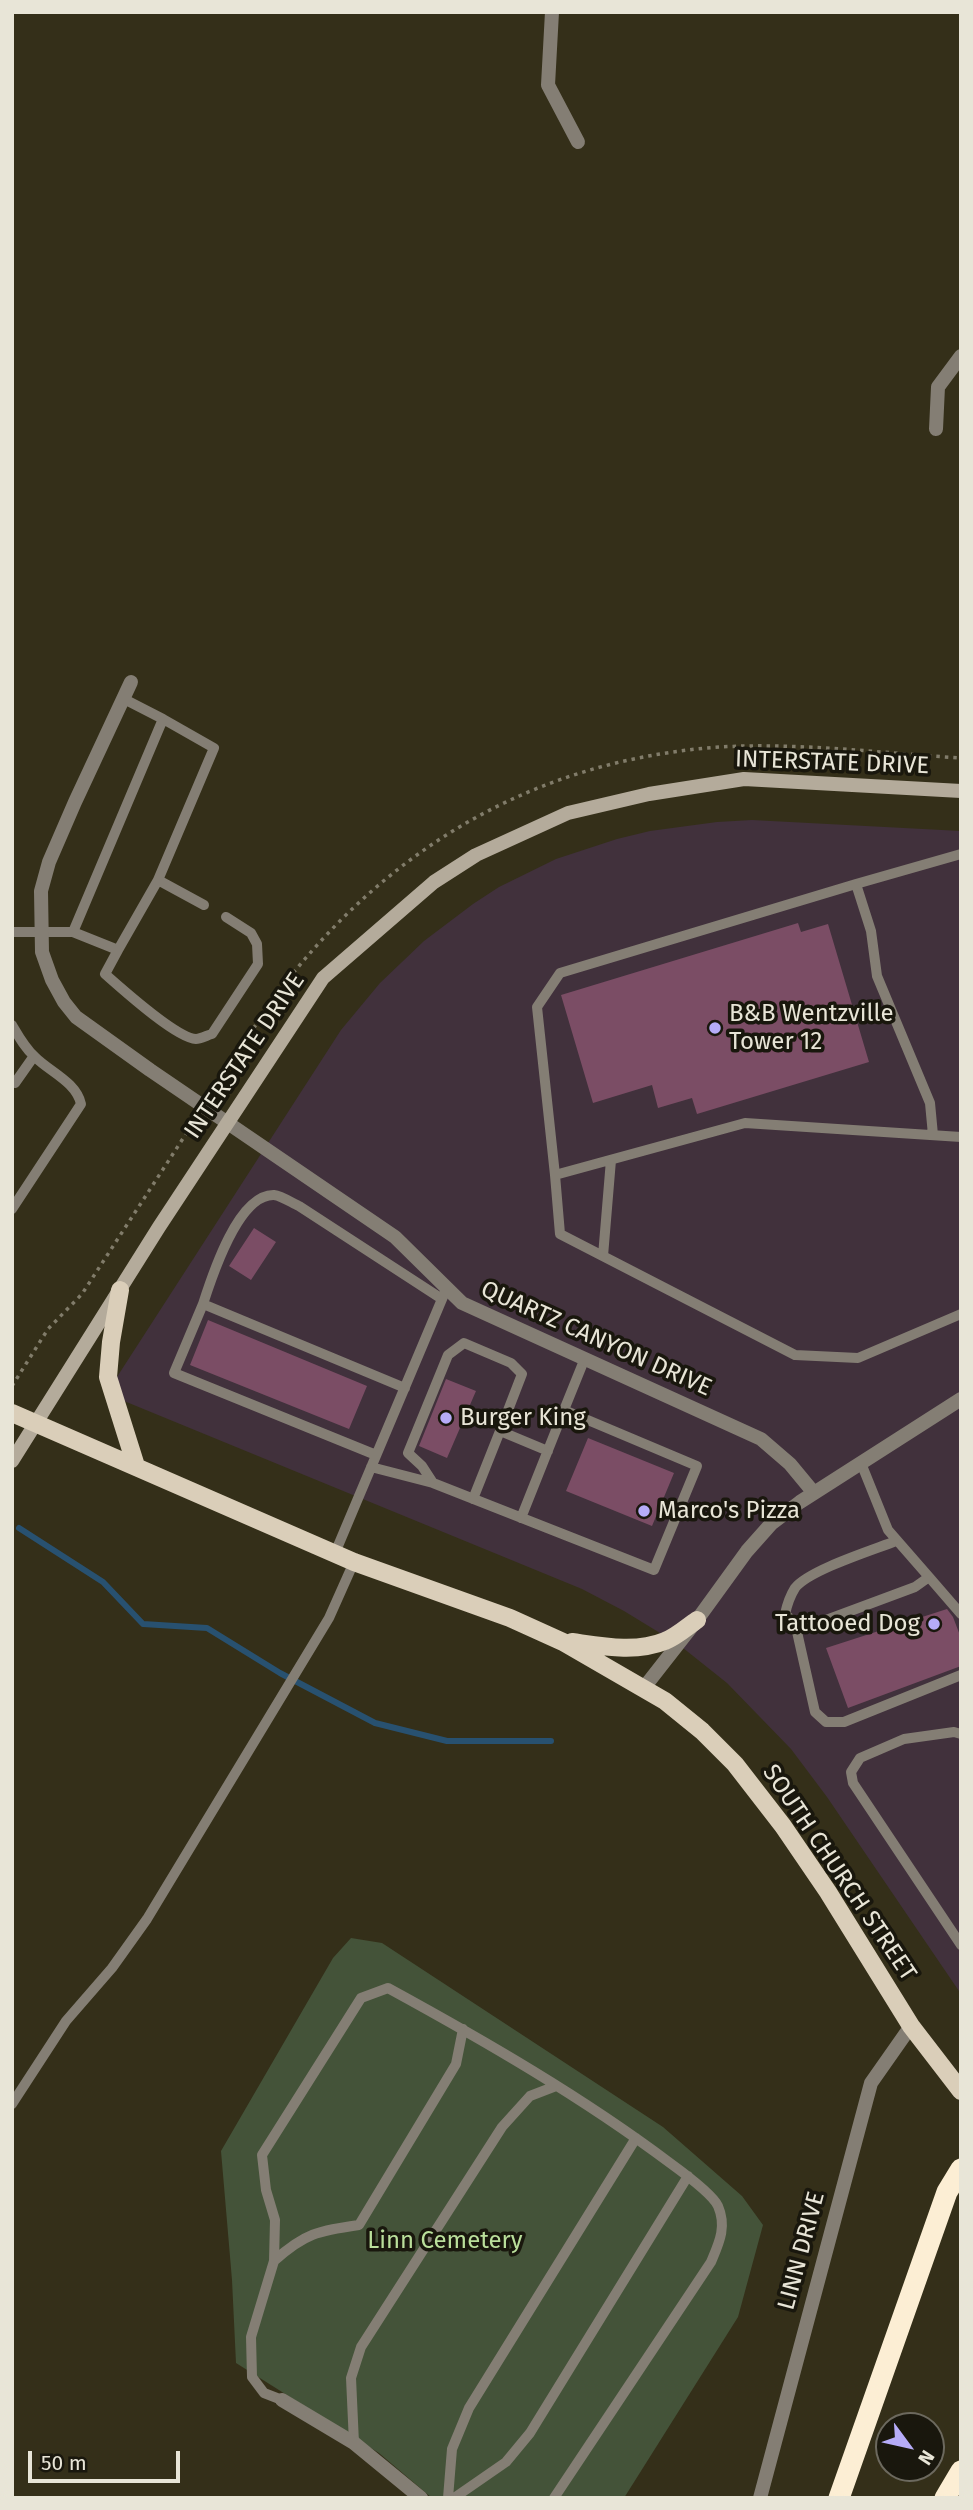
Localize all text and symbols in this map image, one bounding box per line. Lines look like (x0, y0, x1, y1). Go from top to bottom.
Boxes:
street label: INTERSTATE DRIVE (734, 745, 930, 781)
street label: INTERSTATE DRIVE (179, 967, 311, 1145)
place label: B&B Wentzville Tower 12 (729, 1000, 894, 1056)
marker: B&B Wentzville Tower 12 (707, 1020, 723, 1036)
street label: QUARTZ CANYON DRIVE (476, 1275, 716, 1403)
place label: Burger King (460, 1404, 586, 1432)
marker: Burger King (438, 1410, 454, 1426)
place label: Marco's Pizza (658, 1497, 800, 1525)
marker: Marco's Pizza (636, 1503, 652, 1519)
place label: Tattooed Dog (775, 1610, 920, 1638)
marker: Tattooed Dog (926, 1616, 942, 1632)
street label: SOUTH CHURCH STREET (756, 1760, 922, 1986)
street label: LINN DRIVE (772, 2189, 832, 2313)
park label: Linn Cemetery (367, 2227, 523, 2255)
north arrow (875, 2412, 945, 2482)
scale bar (32, 2436, 184, 2480)
text: N (913, 2446, 939, 2469)
text: 50 m (41, 2450, 87, 2476)

